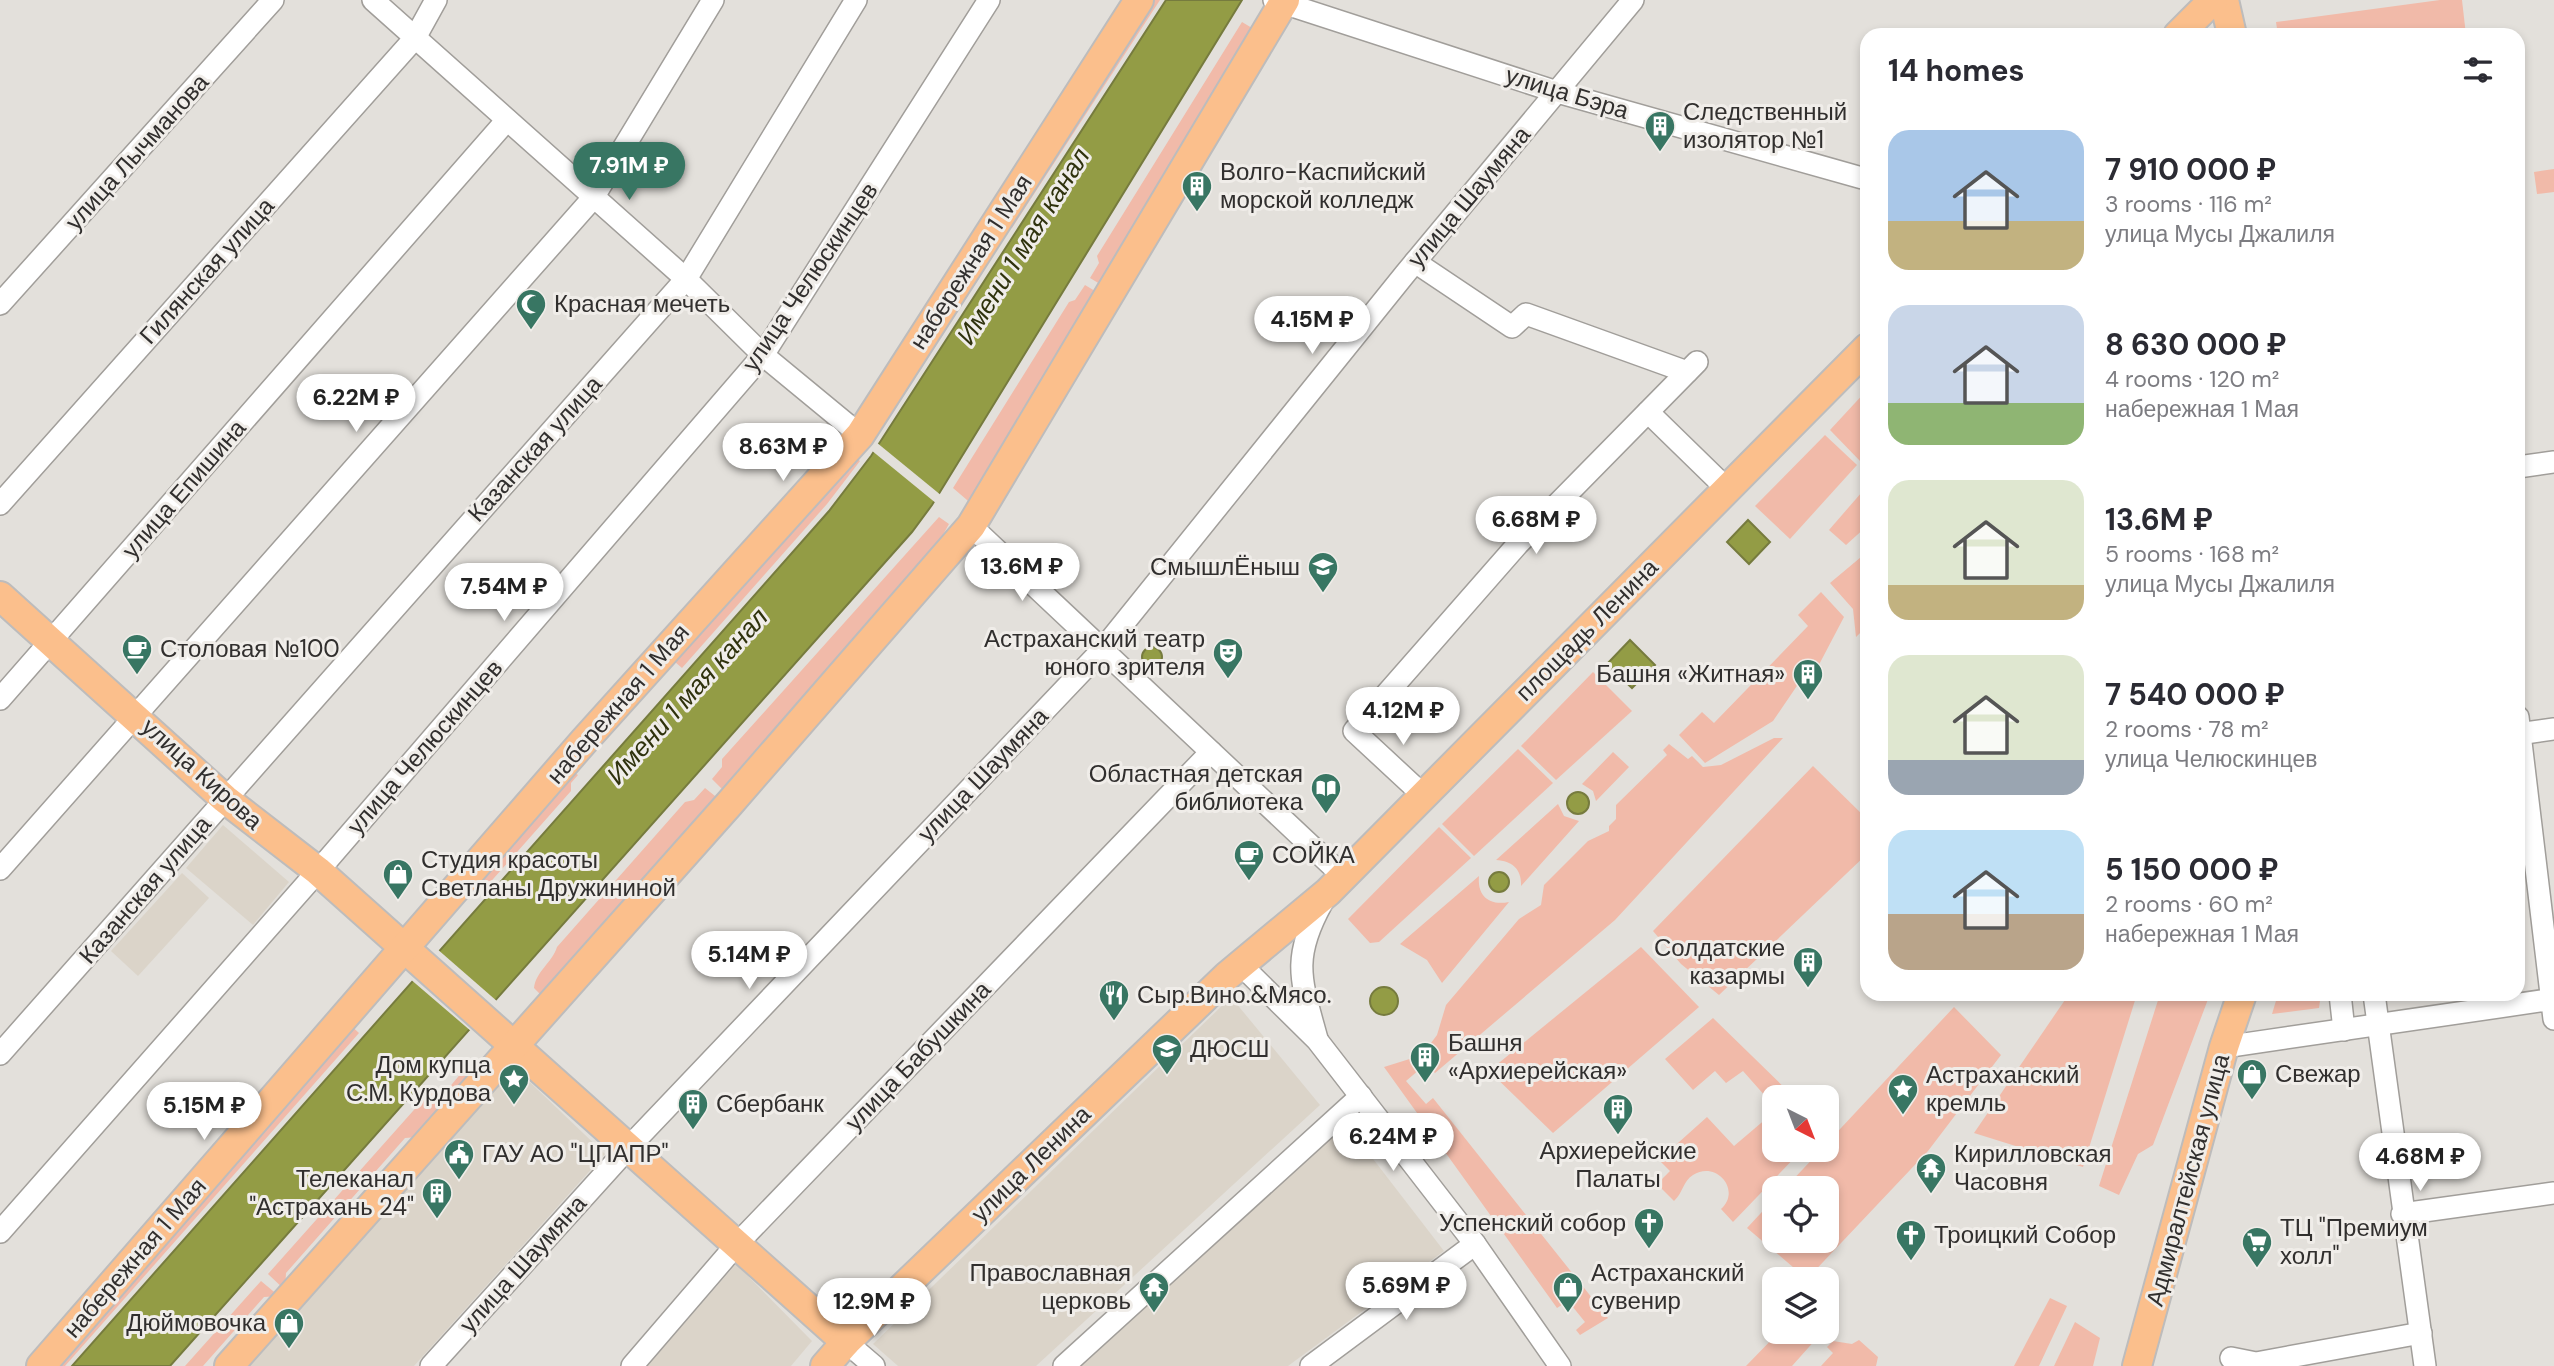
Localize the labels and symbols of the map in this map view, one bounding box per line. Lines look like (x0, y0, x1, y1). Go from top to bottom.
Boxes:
street label: улица Бэра (1502, 59, 1633, 126)
street label: улица Лычманова (58, 66, 216, 236)
place label: Следственный изолятор №1 (1683, 96, 1847, 155)
building icon: Следственный изолятор №1 (1643, 109, 1677, 153)
street label: улица Шаумяна (1400, 119, 1537, 274)
water label: Имени 1 мая канал (949, 141, 1097, 351)
pin: 7.91M ₽ (564, 142, 694, 202)
place label: Волго-Каспийский морской колледж (1220, 156, 1426, 215)
street label: набережная 1 Мая (902, 168, 1039, 355)
building icon: Волго-Каспийский морской колледж (1180, 169, 1214, 213)
street label: улица Челюскинцев (735, 176, 884, 377)
street label: Гилянская улица (133, 190, 281, 351)
mosque icon: Красная мечеть (514, 287, 548, 331)
place label: Красная мечеть (554, 288, 730, 319)
pin: 4.15M ₽ (1247, 296, 1377, 356)
street label: Казанская улица (461, 369, 609, 528)
pin: 6.22M ₽ (291, 374, 421, 434)
street label: улица Епишина (115, 412, 253, 565)
pin: 8.63M ₽ (718, 424, 848, 483)
pin: 6.68M ₽ (1471, 496, 1601, 556)
pin: 13.6M ₽ (957, 544, 1087, 603)
school or university icon: СмышлЁныш (1306, 550, 1340, 594)
place label: СмышлЁныш (1150, 551, 1300, 582)
street label: площадь Ленина (1509, 551, 1665, 707)
pin: 7.54M ₽ (439, 564, 569, 623)
water label: Имени 1 мая канал (599, 600, 775, 791)
street label: набережная 1 Мая (540, 617, 696, 790)
place label: Астраханский театр юного зрителя (984, 623, 1205, 682)
cafe icon: Столовая №100 (120, 632, 154, 676)
place label: Столовая №100 (160, 633, 340, 664)
theatre icon: Астраханский театр юного зрителя (1211, 636, 1245, 680)
street label: улица Челюскинцев (340, 653, 509, 840)
building icon: Башня «Житная» (1791, 657, 1825, 701)
place label: Башня «Житная» (1596, 658, 1785, 689)
pin: 4.12M ₽ (1338, 688, 1468, 747)
street label: улица Шаумяна (911, 700, 1055, 848)
street label: улица Кирова (135, 711, 270, 837)
place label: Областная детская библиотека (1089, 758, 1304, 817)
library icon: Областная детская библиотека (1309, 771, 1343, 815)
street label: Казанская улица (72, 809, 218, 970)
cafe icon: СОЙКА (1232, 838, 1266, 882)
place label: СОЙКА (1272, 839, 1355, 870)
place label: Студия красоты Светланы Дружининой (421, 844, 676, 903)
shop icon: Студия красоты Светланы Дружининой (381, 857, 415, 901)
pin: 5.14M ₽ (684, 932, 814, 991)
place label: Солдатские казармы (1654, 932, 1785, 991)
building icon: Солдатские казармы (1791, 945, 1825, 989)
street label: улица Бабушкина (838, 974, 997, 1137)
restaurant icon: Сыр.Вино.&Мясо. (1097, 978, 1131, 1022)
place label: Сыр.Вино.&Мясо. (1137, 979, 1331, 1010)
place label: Башня «Архиерейская» (1448, 1027, 1627, 1086)
school or university icon: ДЮСШ (1150, 1032, 1184, 1076)
place label: ДЮСШ (1190, 1033, 1270, 1064)
building icon: Башня «Архиерейская» (1408, 1040, 1442, 1084)
place label: Дом купца С.М. Курдова (346, 1049, 492, 1108)
street label: Адмиралтейская улица (2139, 1050, 2236, 1309)
shop icon: Свежар (2235, 1057, 2269, 1101)
place label: Свежар (2275, 1058, 2361, 1089)
place label: Астраханский кремль (1926, 1059, 2079, 1118)
place icon: Дом купца С.М. Курдова (497, 1062, 531, 1106)
place icon: Астраханский кремль (1886, 1072, 1920, 1116)
pin: 5.15M ₽ (139, 1082, 269, 1142)
north arrow (1762, 1085, 1839, 1162)
building icon: Сбербанк (676, 1087, 710, 1131)
place label: Сбербанк (716, 1088, 824, 1119)
building icon: Архиерейские Палаты (1601, 1092, 1635, 1136)
street label: улица Ленина (964, 1098, 1098, 1229)
pin: 6.24M ₽ (1328, 1114, 1458, 1173)
pin: 4.68M ₽ (2355, 1134, 2485, 1193)
place label: Архиерейские Палаты (1539, 1135, 1697, 1194)
public building icon: ГАУ АО "ЦПАПР" (442, 1137, 476, 1181)
place label: ГАУ АО "ЦПАПР" (482, 1138, 668, 1169)
place label: Кирилловская Часовня (1954, 1138, 2112, 1197)
temple icon: Кирилловская Часовня (1914, 1151, 1948, 1195)
place label: Телеканал "Астрахань 24" (249, 1163, 414, 1222)
street label: набережная 1 Мая (57, 1171, 213, 1344)
building icon: Телеканал "Астрахань 24" (420, 1176, 454, 1220)
street label: улица Шаумяна (452, 1188, 593, 1339)
church icon: Успенский собор (1632, 1206, 1666, 1250)
place label: Успенский собор (1439, 1207, 1626, 1238)
place label: ТЦ "Премиум холл" (2280, 1212, 2428, 1271)
church icon: Троицкий Собор (1894, 1218, 1928, 1262)
place label: Троицкий Собор (1934, 1219, 2116, 1250)
supermarket icon: ТЦ "Премиум холл" (2240, 1225, 2274, 1269)
place label: Православная церковь (970, 1257, 1131, 1316)
place label: Астраханский сувенир (1591, 1257, 1744, 1316)
pin: 5.69M ₽ (1341, 1262, 1471, 1322)
temple icon: Православная церковь (1137, 1270, 1171, 1314)
shop icon: Астраханский сувенир (1551, 1270, 1585, 1314)
pin: 12.9M ₽ (809, 1278, 939, 1338)
shop icon: Дюймовочка (272, 1306, 306, 1350)
place label: Дюймовочка (126, 1307, 267, 1338)

